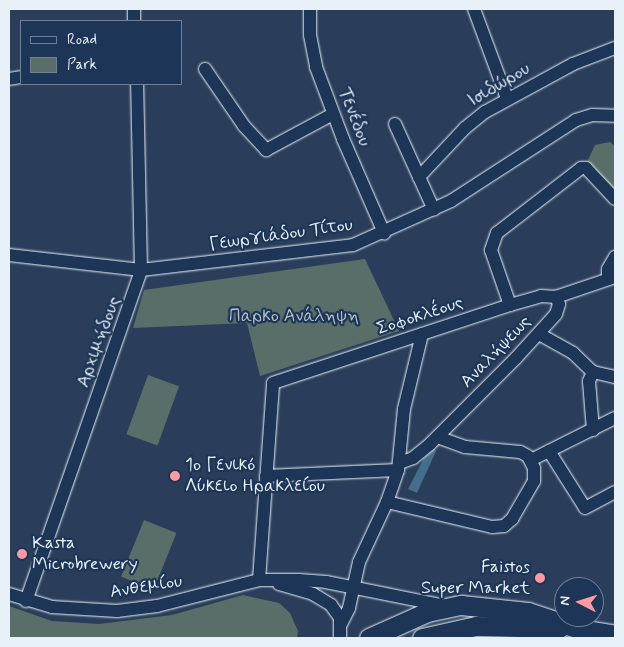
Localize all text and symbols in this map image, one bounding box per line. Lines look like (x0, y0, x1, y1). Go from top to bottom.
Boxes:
legend (20, 20, 182, 85)
text: Road (67, 30, 97, 50)
text: Park (67, 55, 97, 75)
street label: Ισιδώρου (464, 58, 534, 112)
street label: Τενέδου (333, 85, 375, 149)
street label: Γεωργιάδου Τίτου (208, 214, 354, 256)
street label: Σοφοκλέους (374, 292, 466, 340)
street label: Αρχιμήδους (73, 294, 125, 390)
park label: Παρκο Ανάληψη (229, 305, 359, 327)
street label: Αναλήψεως (456, 311, 536, 393)
place label: 1ο Γενικό Λύκειο Ηρακλείου (185, 455, 325, 498)
marker: 1ο Γενικό Λύκειο Ηρακλείου (169, 470, 181, 482)
place label: Kasta Microbrewery (32, 533, 138, 576)
marker: Kasta Microbrewery (16, 548, 28, 560)
place label: Faistos Super Market (423, 557, 530, 600)
street label: Ανθεμίου (108, 571, 184, 603)
marker: Faistos Super Market (534, 572, 546, 584)
north arrow (554, 577, 604, 627)
text: N (556, 595, 574, 606)

